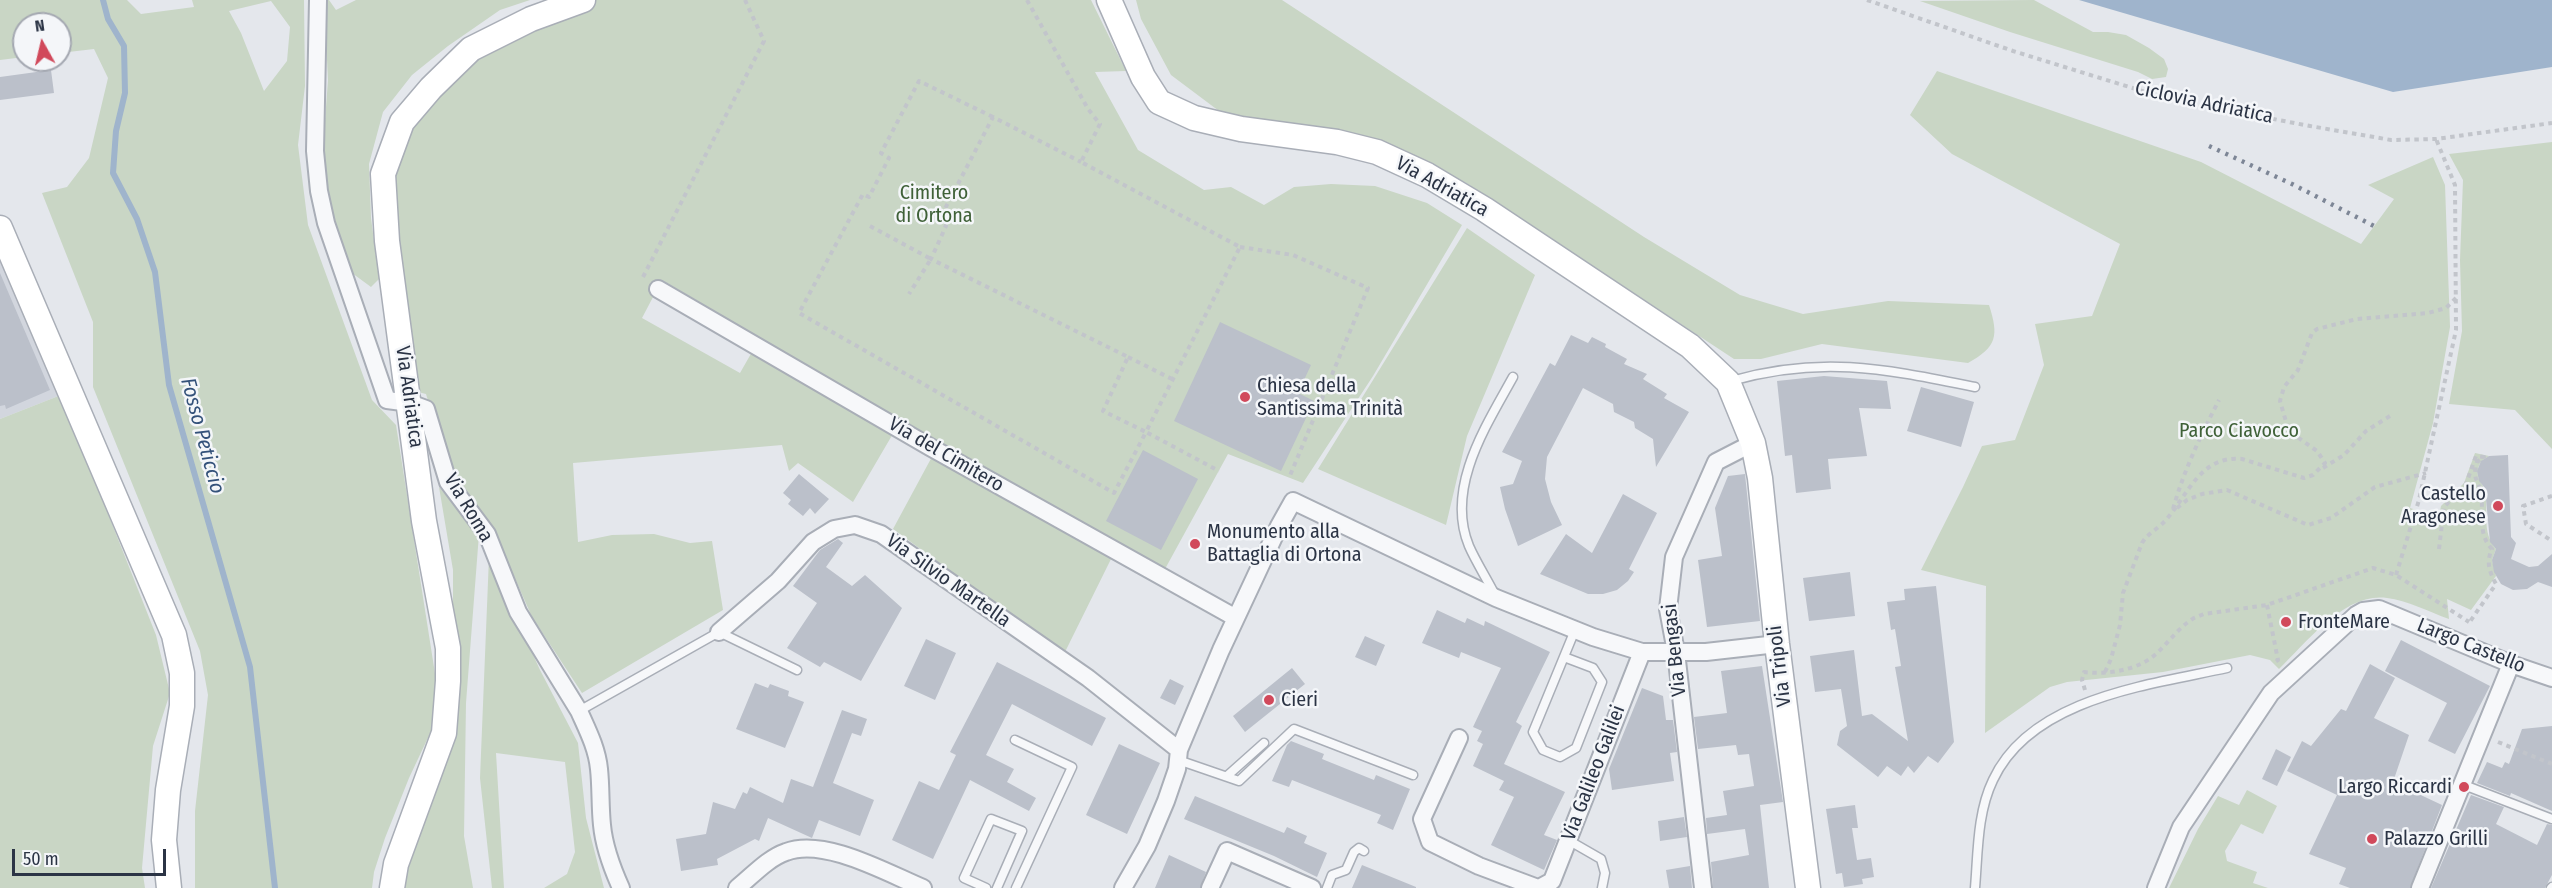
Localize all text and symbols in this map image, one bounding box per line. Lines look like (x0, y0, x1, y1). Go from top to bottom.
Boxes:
north arrow (12, 12, 72, 72)
text: N (34, 16, 46, 36)
street label: Ciclovia Adriatica (2133, 77, 2275, 129)
street label: Via Adriatica (1391, 152, 1493, 222)
park label: Cimitero di Ortona (895, 181, 973, 228)
street label: Via Adriatica (390, 345, 428, 449)
place label: Chiesa della Santissima Trinità (1257, 374, 1403, 421)
water label: Fosso Peticcio (174, 375, 230, 497)
marker: Chiesa della Santissima Trinità (1238, 390, 1252, 404)
street label: Via del Cimitero (884, 412, 1008, 498)
park label: Parco Ciavocco (2179, 419, 2299, 443)
street label: Via Roma (438, 469, 498, 547)
place label: Castello Aragonese (2401, 482, 2486, 529)
marker: Castello Aragonese (2491, 499, 2505, 513)
place label: Monumento alla Battaglia di Ortona (1207, 520, 1362, 567)
street label: Via Silvio Martella (881, 529, 1015, 633)
marker: Monumento alla Battaglia di Ortona (1188, 537, 1202, 551)
street label: Via Bengasi (1658, 602, 1692, 698)
place label: FronteMare (2298, 610, 2390, 634)
street label: Largo Castello (2413, 613, 2529, 679)
marker: FronteMare (2279, 615, 2293, 629)
street label: Via Tripoli (1763, 624, 1797, 708)
place label: Cieri (1281, 688, 1318, 712)
marker: Cieri (1262, 693, 1276, 707)
street label: Via Galileo Galilei (1557, 702, 1631, 844)
place label: Largo Riccardi (2338, 775, 2452, 799)
marker: Largo Riccardi (2457, 780, 2471, 794)
place label: Palazzo Grilli (2384, 827, 2488, 851)
marker: Palazzo Grilli (2365, 832, 2379, 846)
scale bar (15, 837, 170, 875)
text: 50 m (23, 848, 59, 870)

